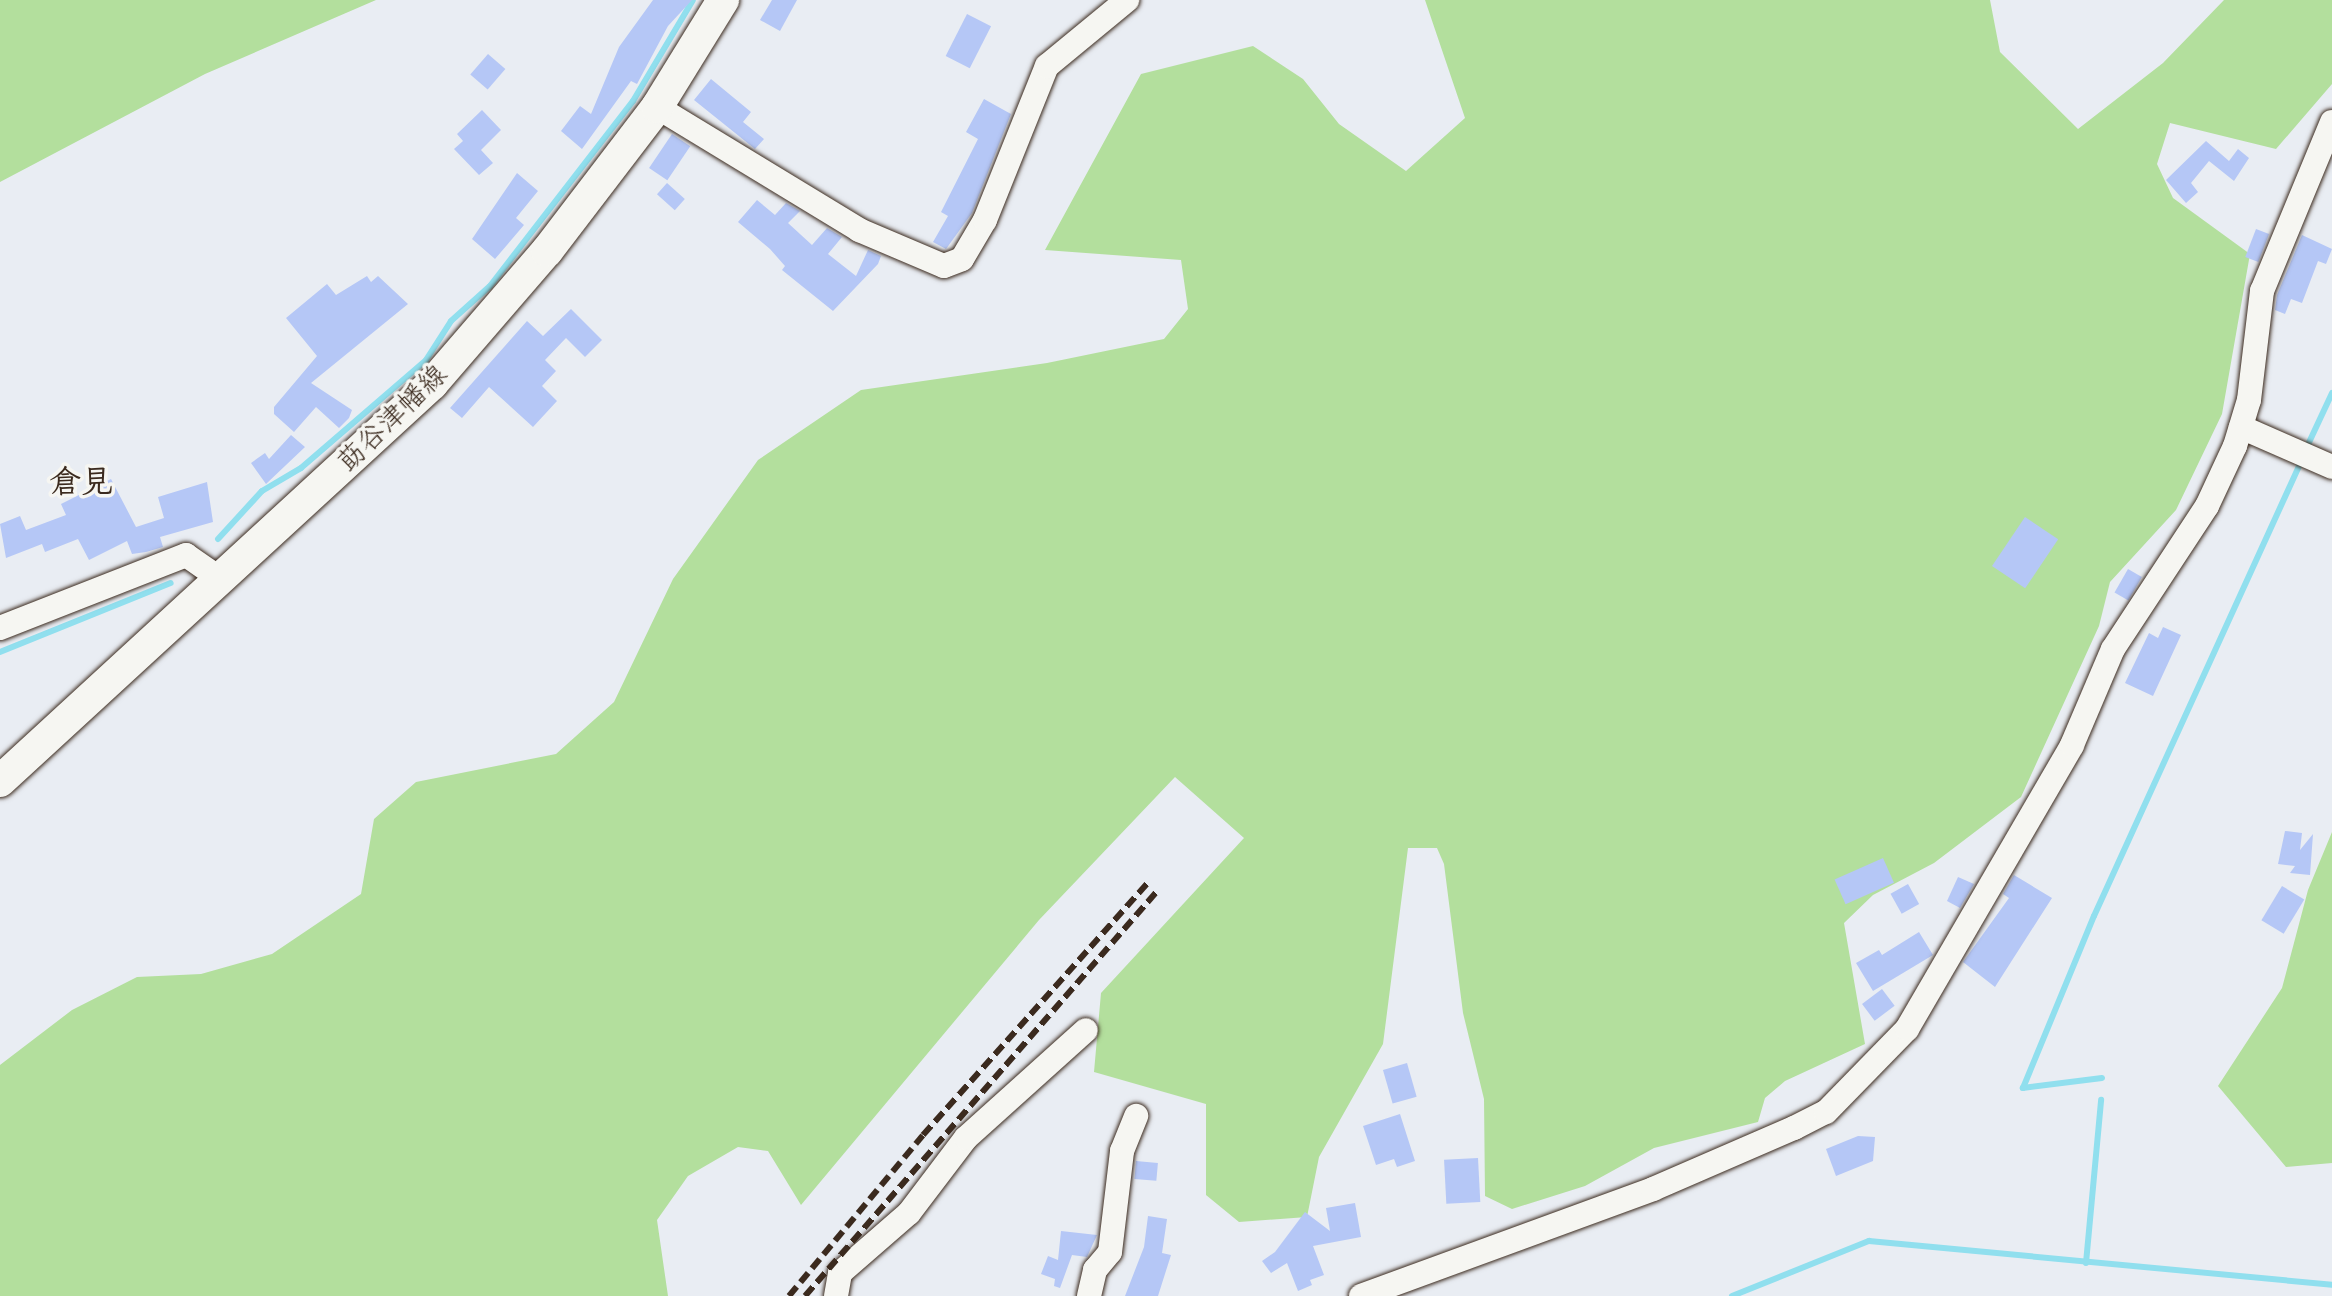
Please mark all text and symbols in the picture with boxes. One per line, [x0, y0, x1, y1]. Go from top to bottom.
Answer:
street label: 莇谷津幡線 [330, 357, 454, 479]
district label: 倉見 [49, 463, 113, 501]

